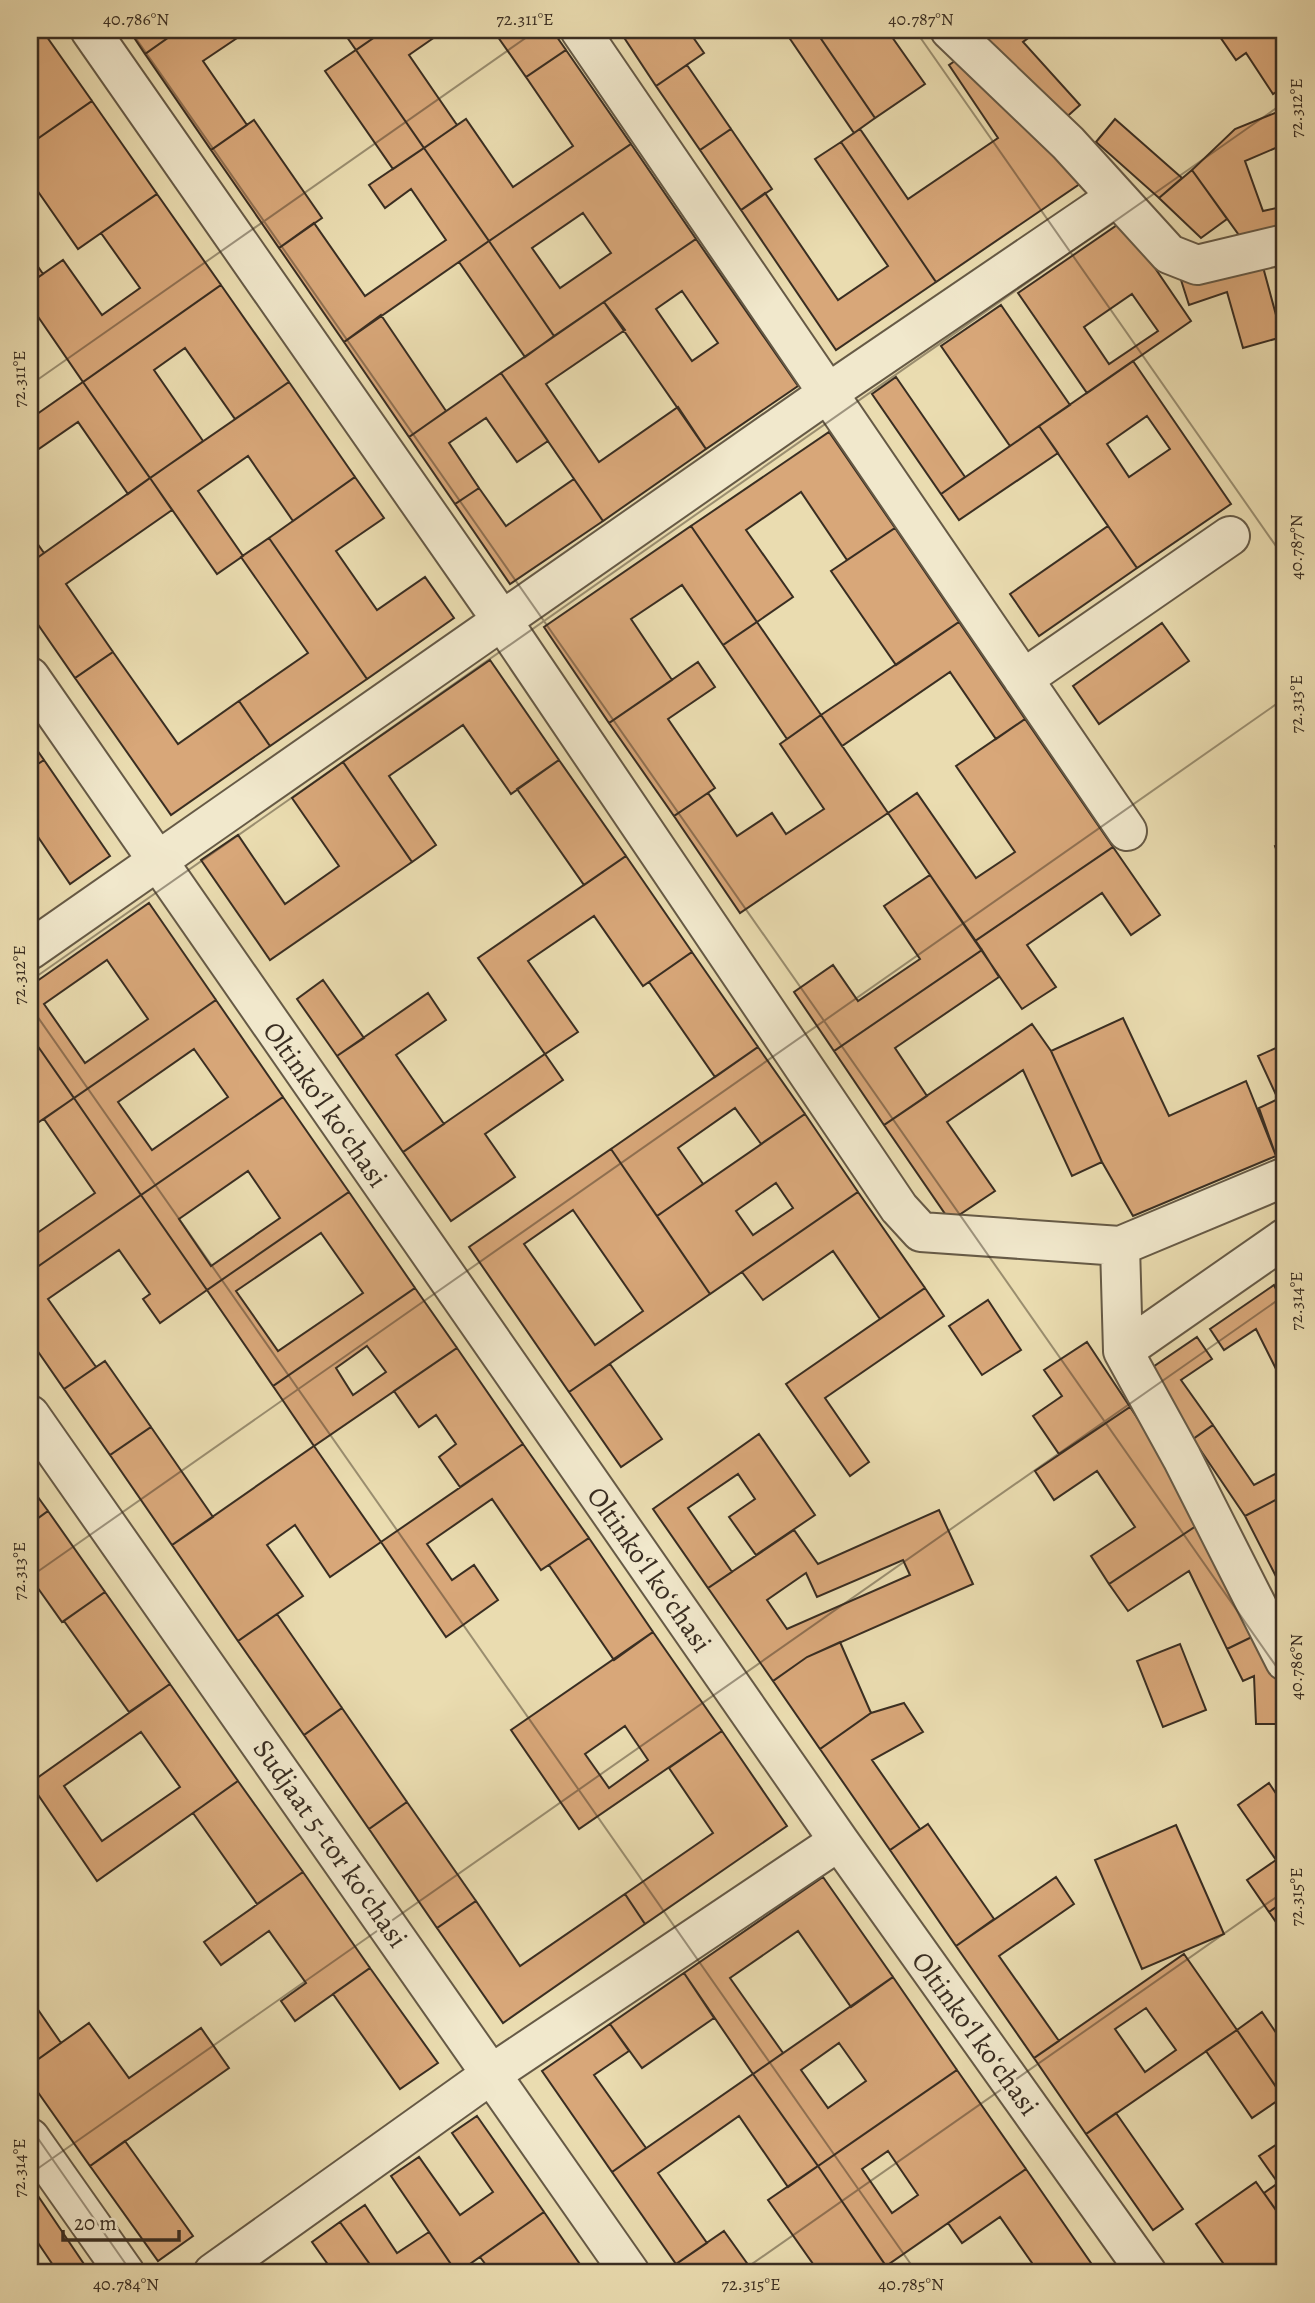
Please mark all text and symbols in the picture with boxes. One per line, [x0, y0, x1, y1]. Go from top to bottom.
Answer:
text: 40.786°N [103, 7, 169, 31]
text: 72.311°E [496, 7, 554, 31]
text: 40.787°N [888, 7, 954, 31]
text: 72.312°E [1284, 78, 1308, 138]
text: 72.311°E [7, 350, 31, 408]
text: 40.787°N [1284, 514, 1308, 580]
text: 72.313°E [1284, 675, 1308, 733]
text: 72.312°E [7, 945, 31, 1005]
street label: Oltinkoʻl koʻchasi [254, 1014, 397, 1195]
text: 72.314°E [1284, 1271, 1308, 1331]
street label: Oltinkoʻl koʻchasi [578, 1479, 721, 1660]
text: 72.313°E [7, 1542, 31, 1600]
text: 40.786°N [1284, 1634, 1308, 1700]
street label: Sudjaat 5-tor koʻchasi [244, 1732, 416, 1955]
text: 72.315°E [1284, 1867, 1308, 1927]
street label: Oltinkoʻl koʻchasi [903, 1944, 1048, 2123]
text: 72.314°E [7, 2138, 31, 2198]
scale bar [63, 2198, 178, 2242]
text: 20 m [74, 2209, 117, 2237]
text: 40.784°N [93, 2272, 159, 2296]
text: 72.315°E [721, 2272, 781, 2296]
text: 40.785°N [878, 2272, 944, 2296]

